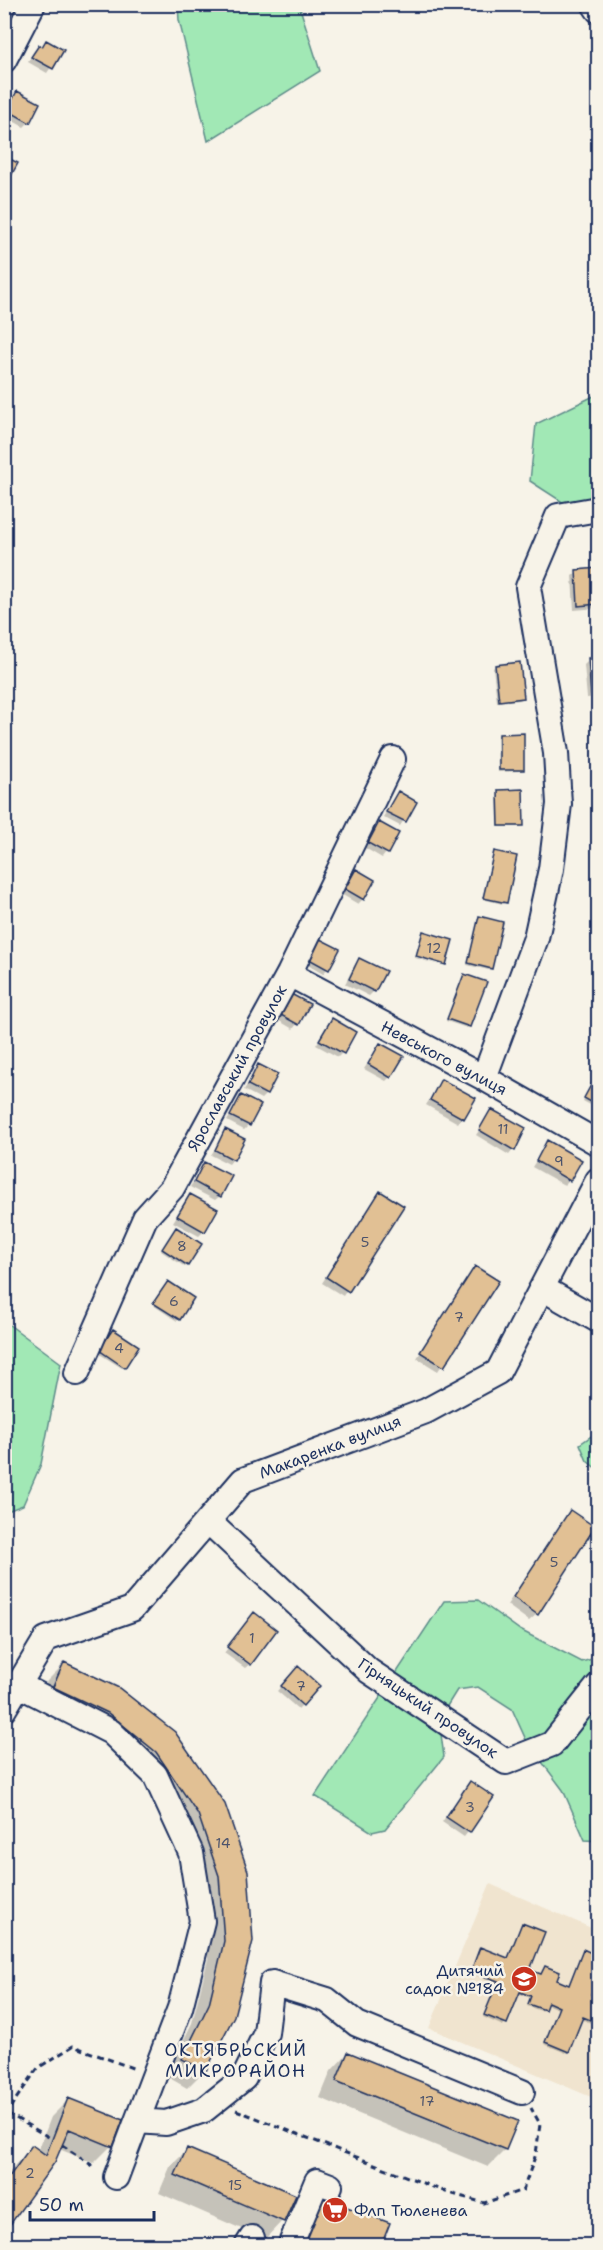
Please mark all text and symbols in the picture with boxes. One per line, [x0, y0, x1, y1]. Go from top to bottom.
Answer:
house number: 12 [427, 939, 441, 957]
street label: Ярославський провулок [183, 981, 292, 1155]
street label: Невського вулиця [377, 1016, 511, 1100]
house number: 11 [497, 1120, 509, 1138]
house number: 9 [554, 1152, 564, 1170]
house number: 5 [361, 1233, 369, 1251]
house number: 8 [177, 1237, 187, 1255]
house number: 6 [169, 1292, 179, 1310]
house number: 7 [454, 1308, 464, 1326]
house number: 4 [114, 1339, 124, 1357]
street label: Макаренка вулиця [256, 1410, 404, 1484]
house number: 5 [550, 1553, 558, 1571]
house number: 1 [249, 1629, 255, 1647]
street label: Гірняцький провулок [354, 1653, 503, 1763]
house number: 7 [296, 1677, 306, 1695]
house number: 3 [465, 1798, 475, 1816]
house number: 14 [215, 1834, 231, 1852]
place label: Дитячий садок №184 [405, 1960, 504, 1999]
school or university icon: Дитячий садок №184 [509, 1964, 539, 1994]
district label: ОКТЯБРЬСКИЙ МИКРОРАЙОН [165, 2038, 307, 2083]
house number: 17 [420, 2092, 434, 2110]
house number: 2 [25, 2164, 35, 2182]
house number: 15 [228, 2176, 242, 2194]
scale bar [30, 2184, 154, 2222]
text: 50 m [39, 2193, 84, 2217]
supermarket icon: Флп Тюленева [320, 2195, 350, 2225]
place label: Флп Тюленева [354, 2200, 467, 2221]

